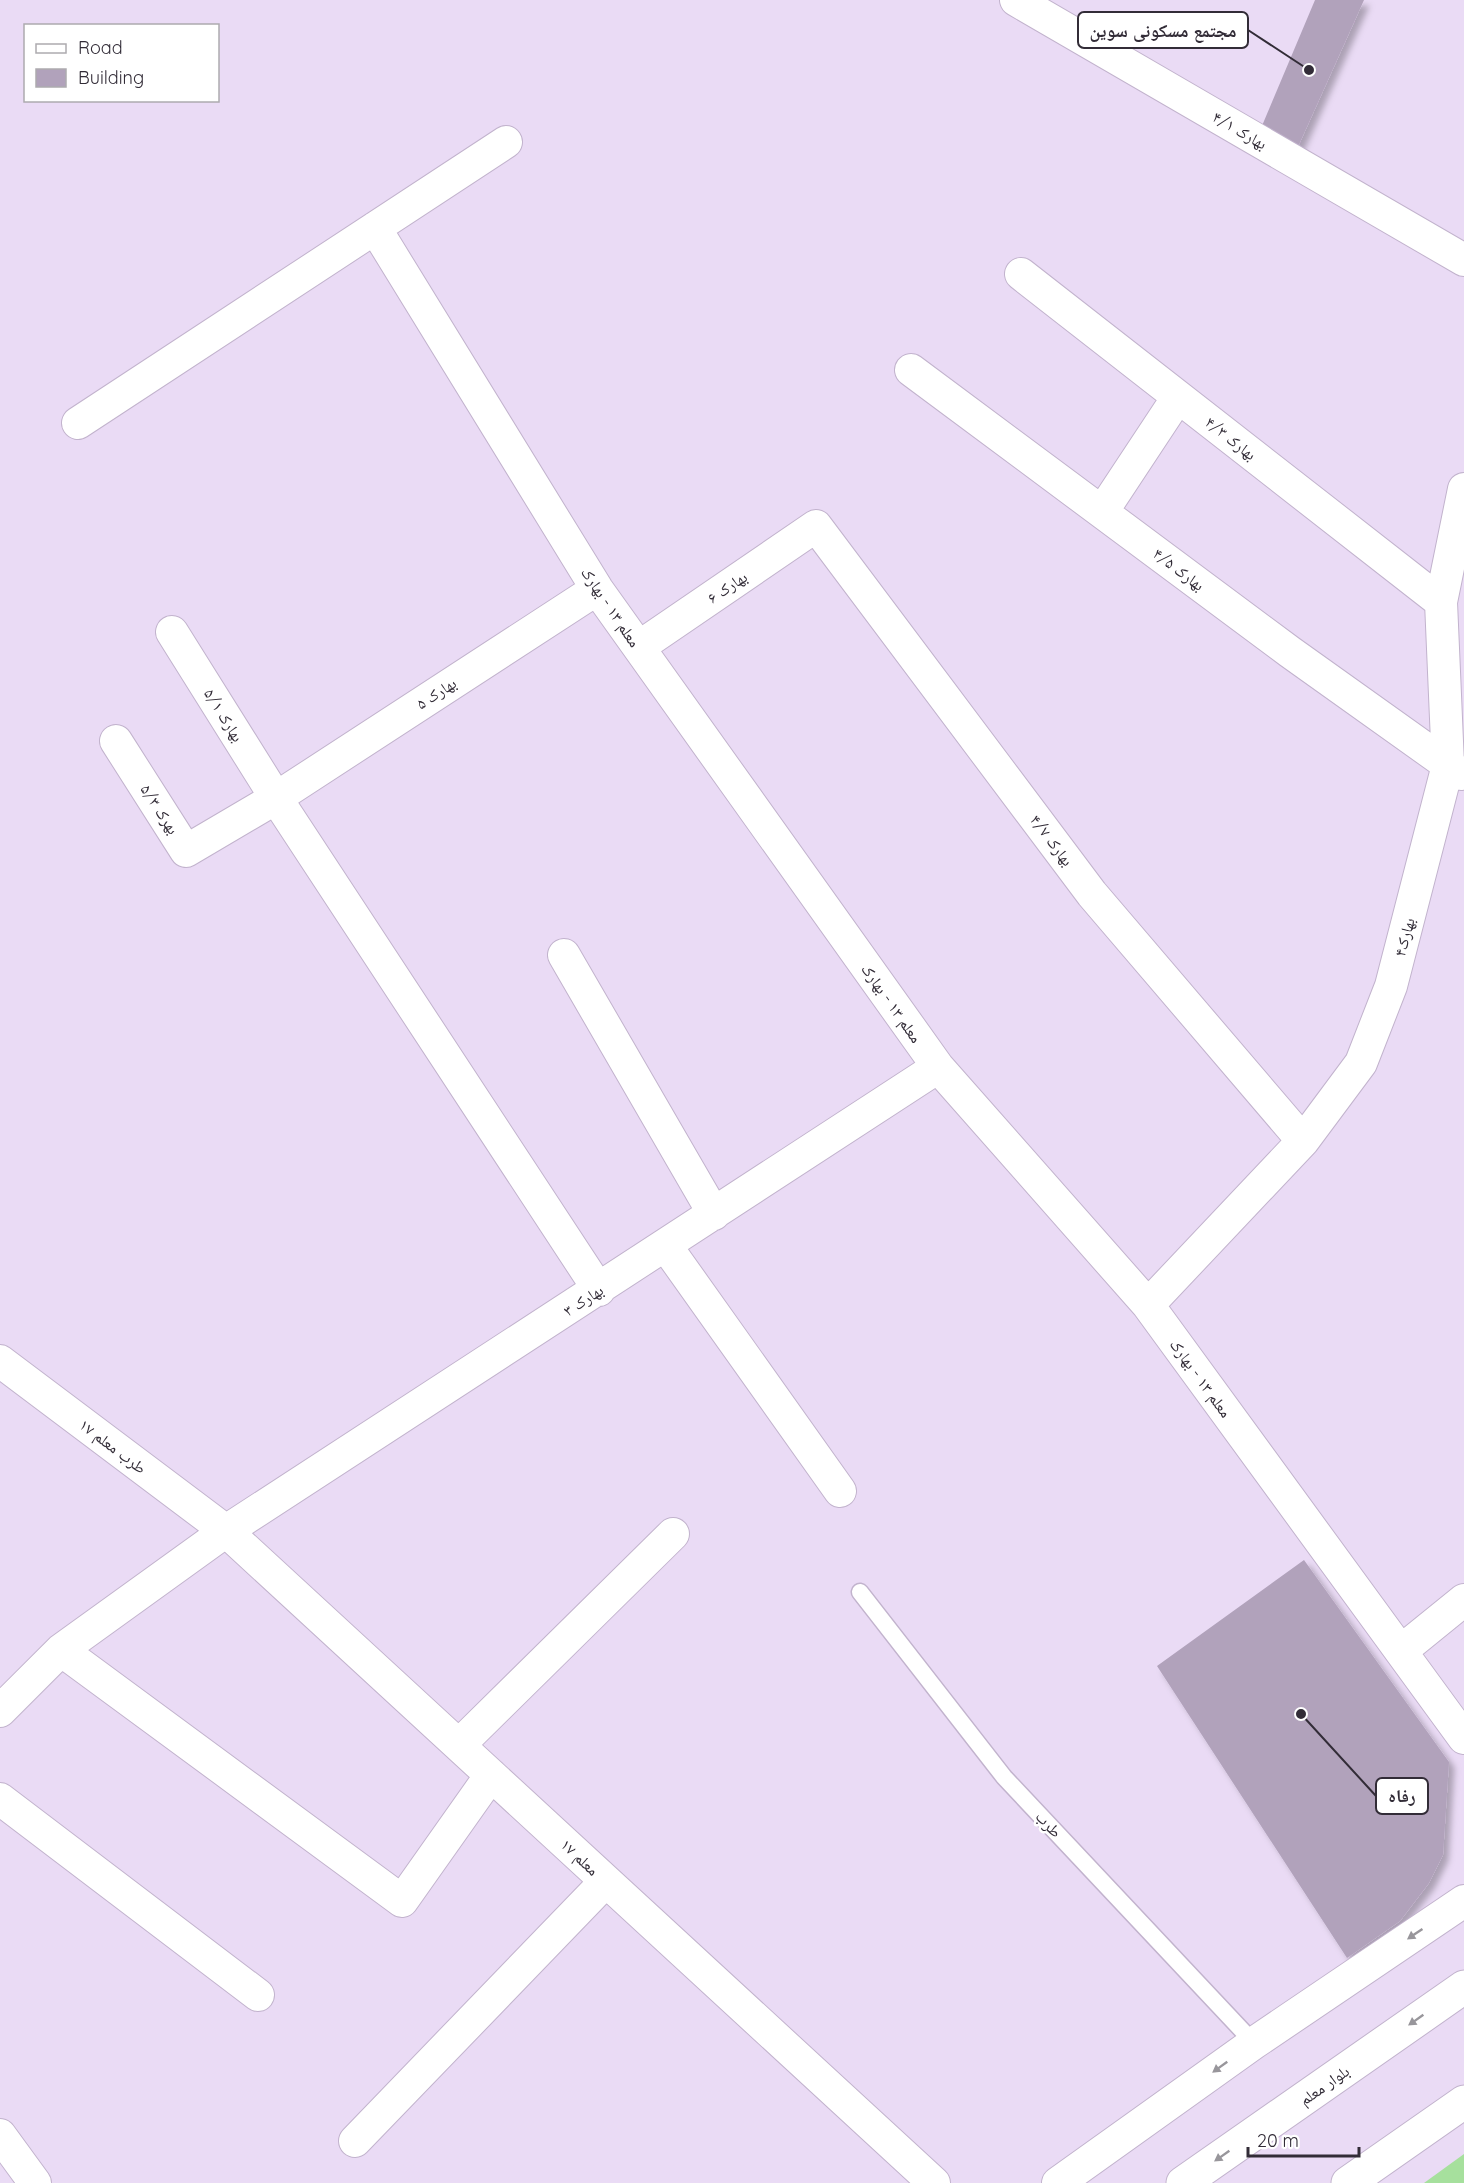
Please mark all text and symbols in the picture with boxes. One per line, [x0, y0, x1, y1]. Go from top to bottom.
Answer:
callout: مجتمع مسکونی سوین [1078, 12, 1248, 48]
text: مجتمع مسکونی سوین [1090, 19, 1236, 43]
legend [24, 24, 219, 102]
text: Road [78, 36, 123, 59]
text: Building [78, 66, 144, 89]
street label: بهارک ۴/۱ [1209, 106, 1271, 154]
street label: بهارک ۴/۳ [1201, 412, 1261, 464]
street label: بهارک ۴/۵ [1149, 543, 1209, 595]
street label: معلم ۱۳ - بهارک [576, 563, 645, 651]
street label: بهارک ۶ [703, 566, 751, 608]
street label: بهارک ۵ [412, 673, 460, 713]
street label: بهارک ۵/۱ [200, 685, 248, 745]
street label: بهرک ۵/۳ [136, 780, 184, 838]
street label: بهارک ۴/۷ [1026, 810, 1078, 870]
street label: بهارک۴ [1389, 915, 1419, 959]
street label: معلم ۱۳ - بهارک [857, 959, 927, 1047]
street label: بهارک ۳ [559, 1280, 607, 1320]
street label: معلم ۱۳ - بهارک [1165, 1335, 1236, 1422]
street label: طرب معلم ۱۷ [75, 1414, 150, 1478]
callout: رفاه [1376, 1778, 1428, 1814]
text: رفاه [1388, 1784, 1416, 1807]
street label: طرب [1032, 1806, 1066, 1842]
street label: معلم ۱۷ [556, 1834, 603, 1880]
one-way arrow [1408, 1928, 1424, 1940]
one-way arrow [1408, 2014, 1424, 2025]
one-way arrow [1212, 2061, 1228, 2073]
street label: بلوار معلم [1295, 2061, 1353, 2110]
scale bar [1248, 2120, 1359, 2158]
text: 20 m [1257, 2129, 1299, 2152]
one-way arrow [1214, 2150, 1230, 2162]

